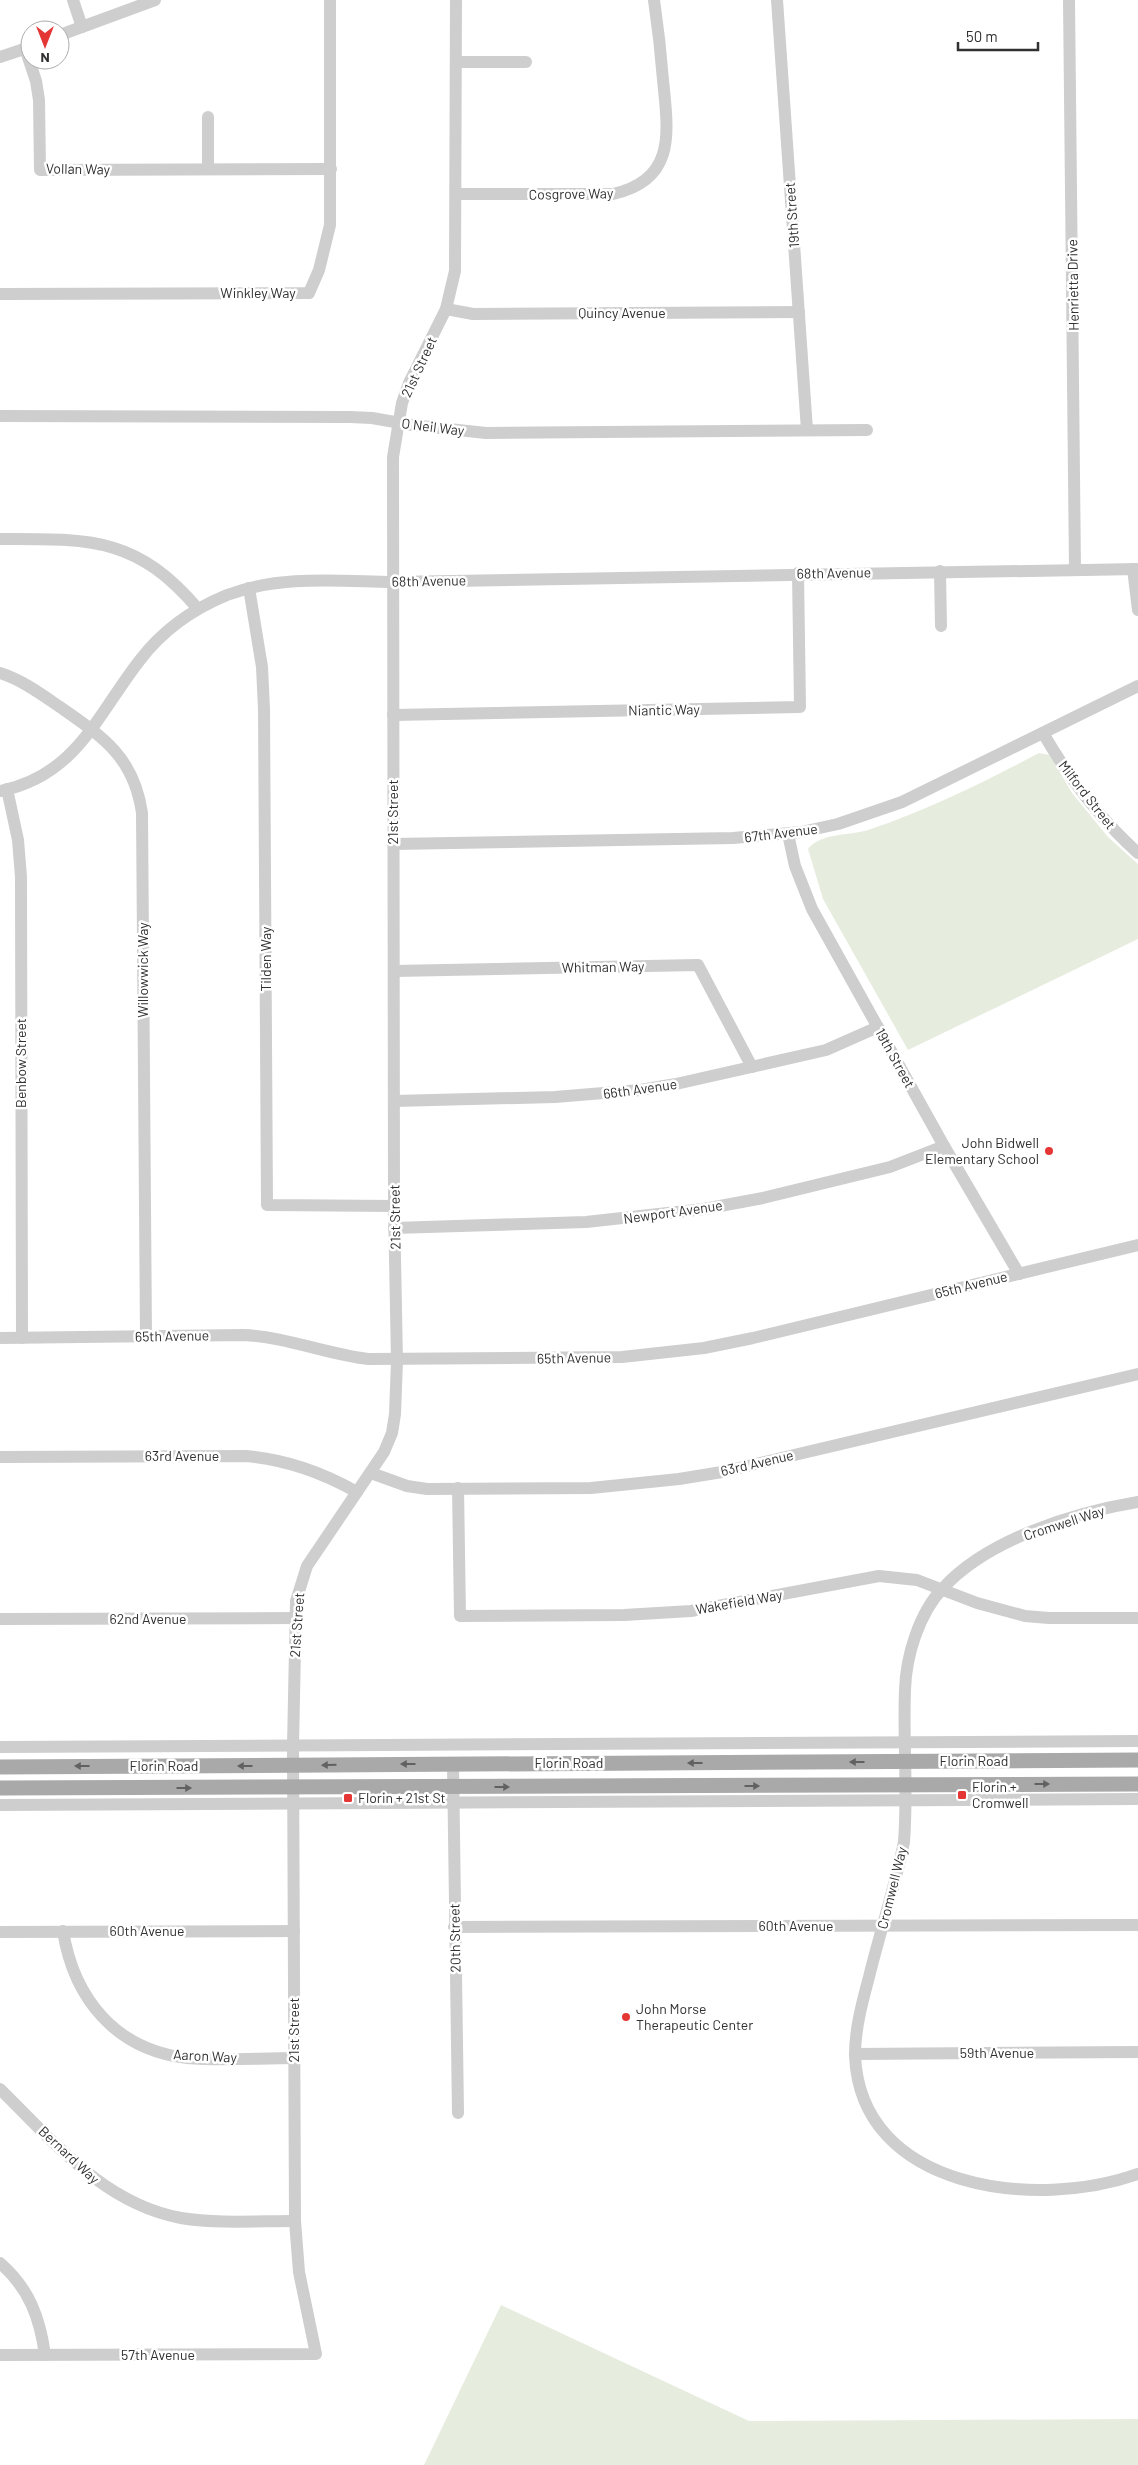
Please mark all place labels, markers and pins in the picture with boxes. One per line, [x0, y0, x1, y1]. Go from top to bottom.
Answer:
place label: John Bidwell Elementary School [925, 1134, 1039, 1167]
marker: John Bidwell Elementary School [1043, 1145, 1055, 1157]
place label: Florin + Cromwell [972, 1778, 1028, 1811]
place label: Florin + 21st St [358, 1789, 446, 1806]
marker: Florin + Cromwell [956, 1789, 968, 1801]
marker: Florin + 21st St [342, 1792, 354, 1804]
place label: John Morse Therapeutic Center [636, 2000, 753, 2033]
marker: John Morse Therapeutic Center [620, 2011, 632, 2023]

